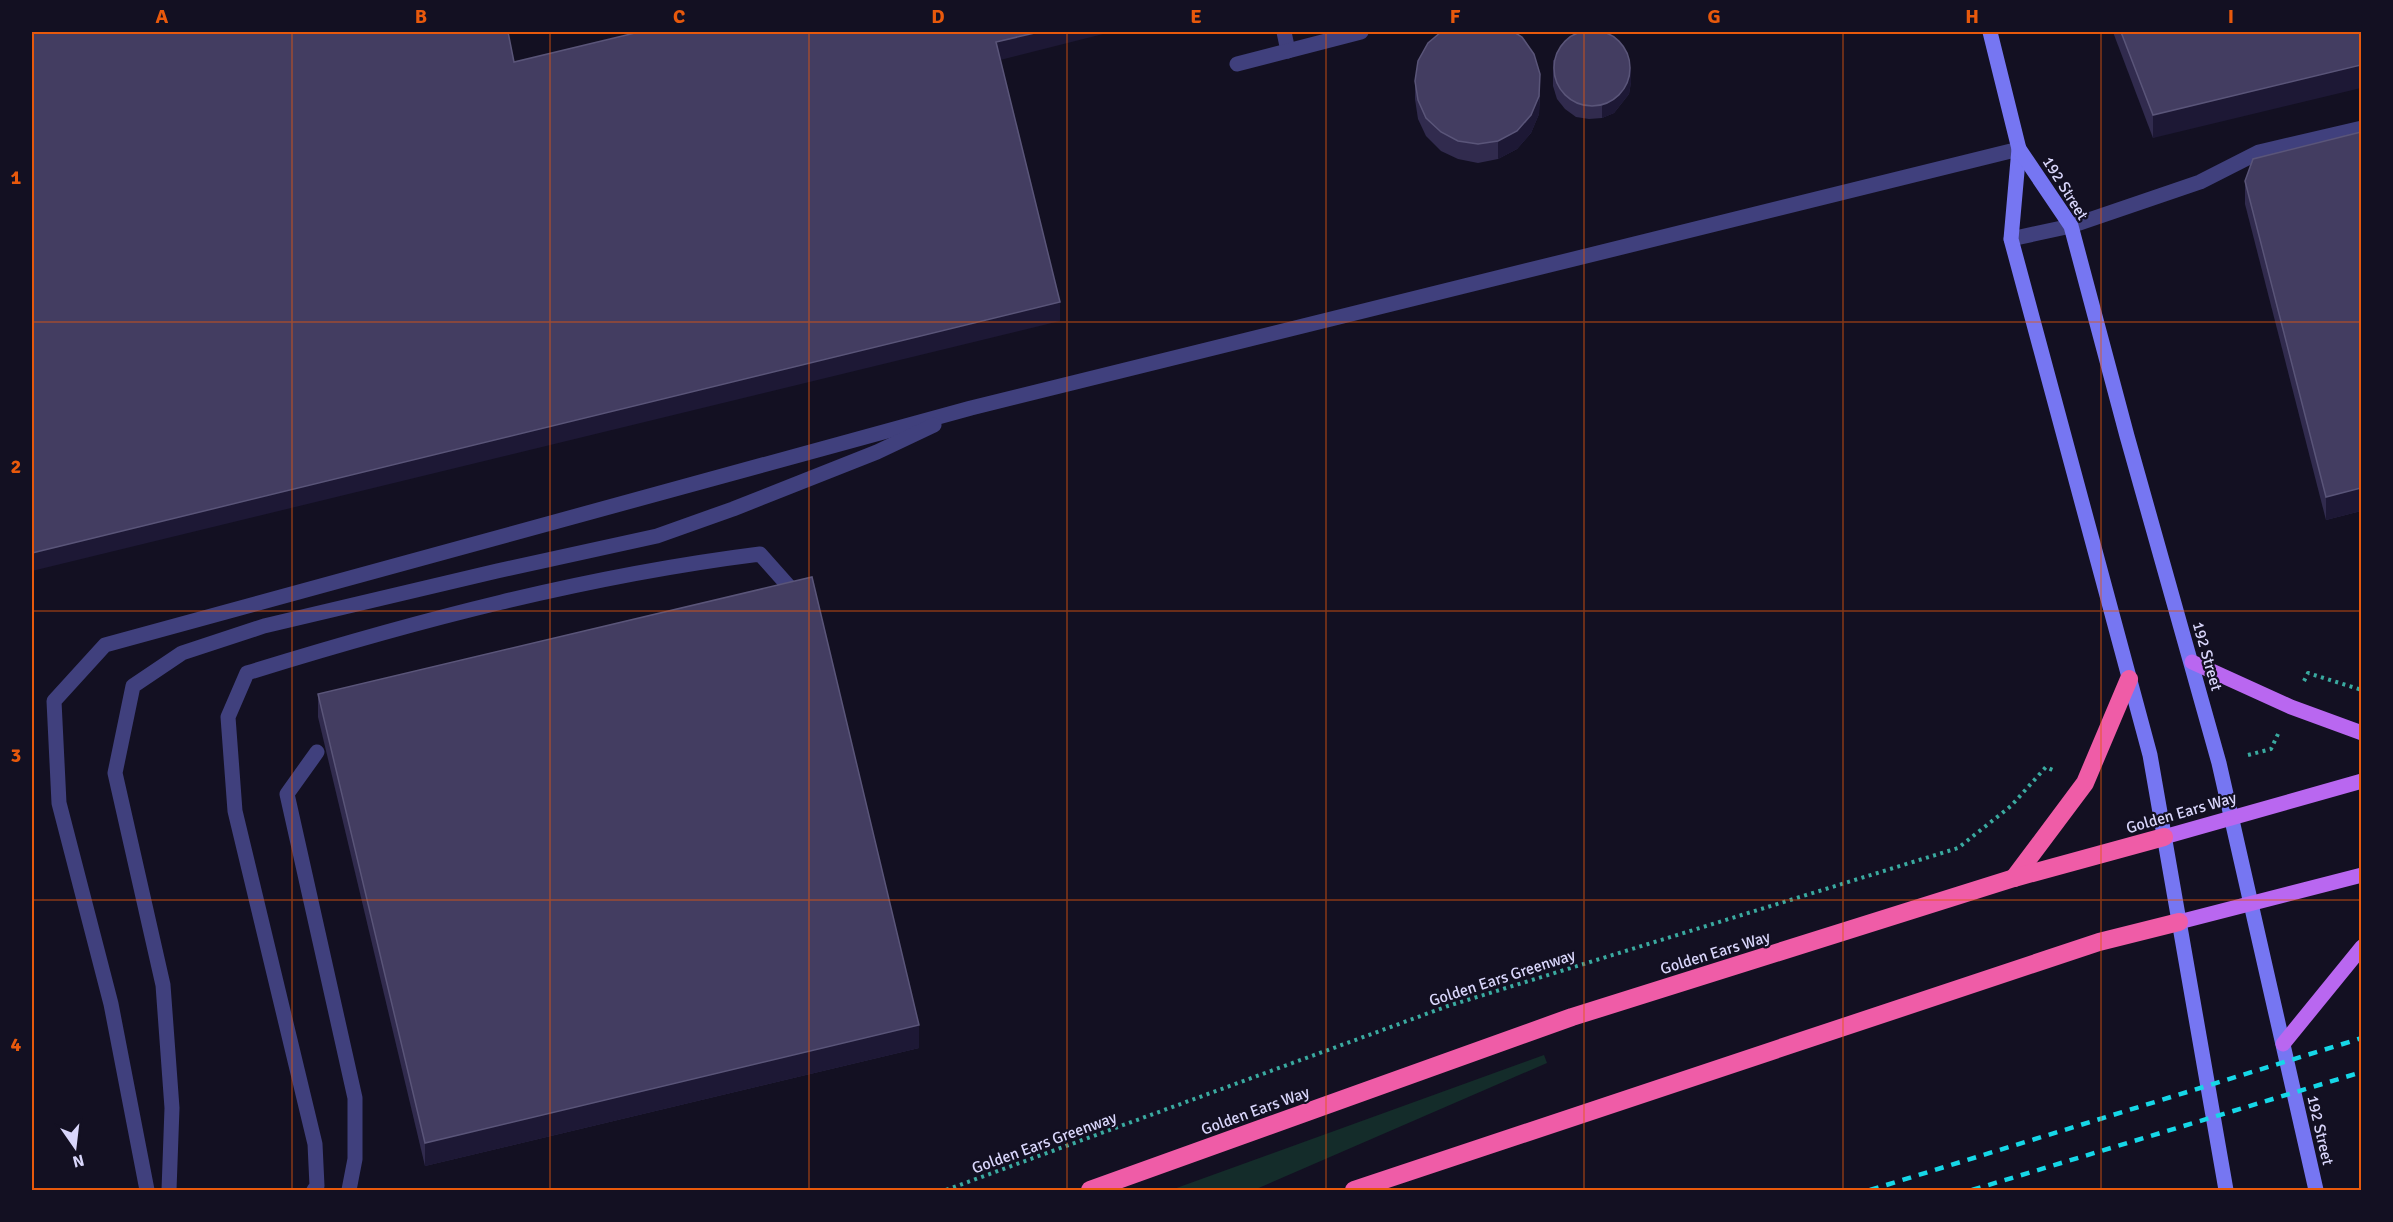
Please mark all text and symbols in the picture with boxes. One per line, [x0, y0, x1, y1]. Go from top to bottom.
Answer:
text: A [156, 4, 169, 29]
text: B [415, 4, 427, 29]
text: C [673, 4, 685, 29]
text: D [931, 4, 945, 29]
text: E [1190, 4, 1202, 29]
text: F [1450, 4, 1461, 29]
text: G [1707, 4, 1721, 29]
text: H [1965, 4, 1979, 29]
text: I [2228, 4, 2234, 29]
street label: 192 Street [2038, 153, 2093, 224]
text: 1 [11, 165, 22, 190]
text: 2 [11, 454, 21, 479]
street label: 192 Street [2188, 619, 2227, 694]
text: 3 [11, 743, 21, 768]
street label: Golden Ears Way [2124, 788, 2239, 838]
street label: Golden Ears Way [1658, 927, 1773, 979]
street label: Golden Ears Greenway [1427, 945, 1578, 1011]
text: 4 [11, 1032, 22, 1057]
street label: Golden Ears Way [1198, 1082, 1313, 1140]
street label: 192 Street [2302, 1093, 2338, 1168]
street label: Golden Ears Greenway [969, 1107, 1120, 1178]
north arrow [45, 1117, 105, 1177]
text: N [71, 1150, 86, 1172]

